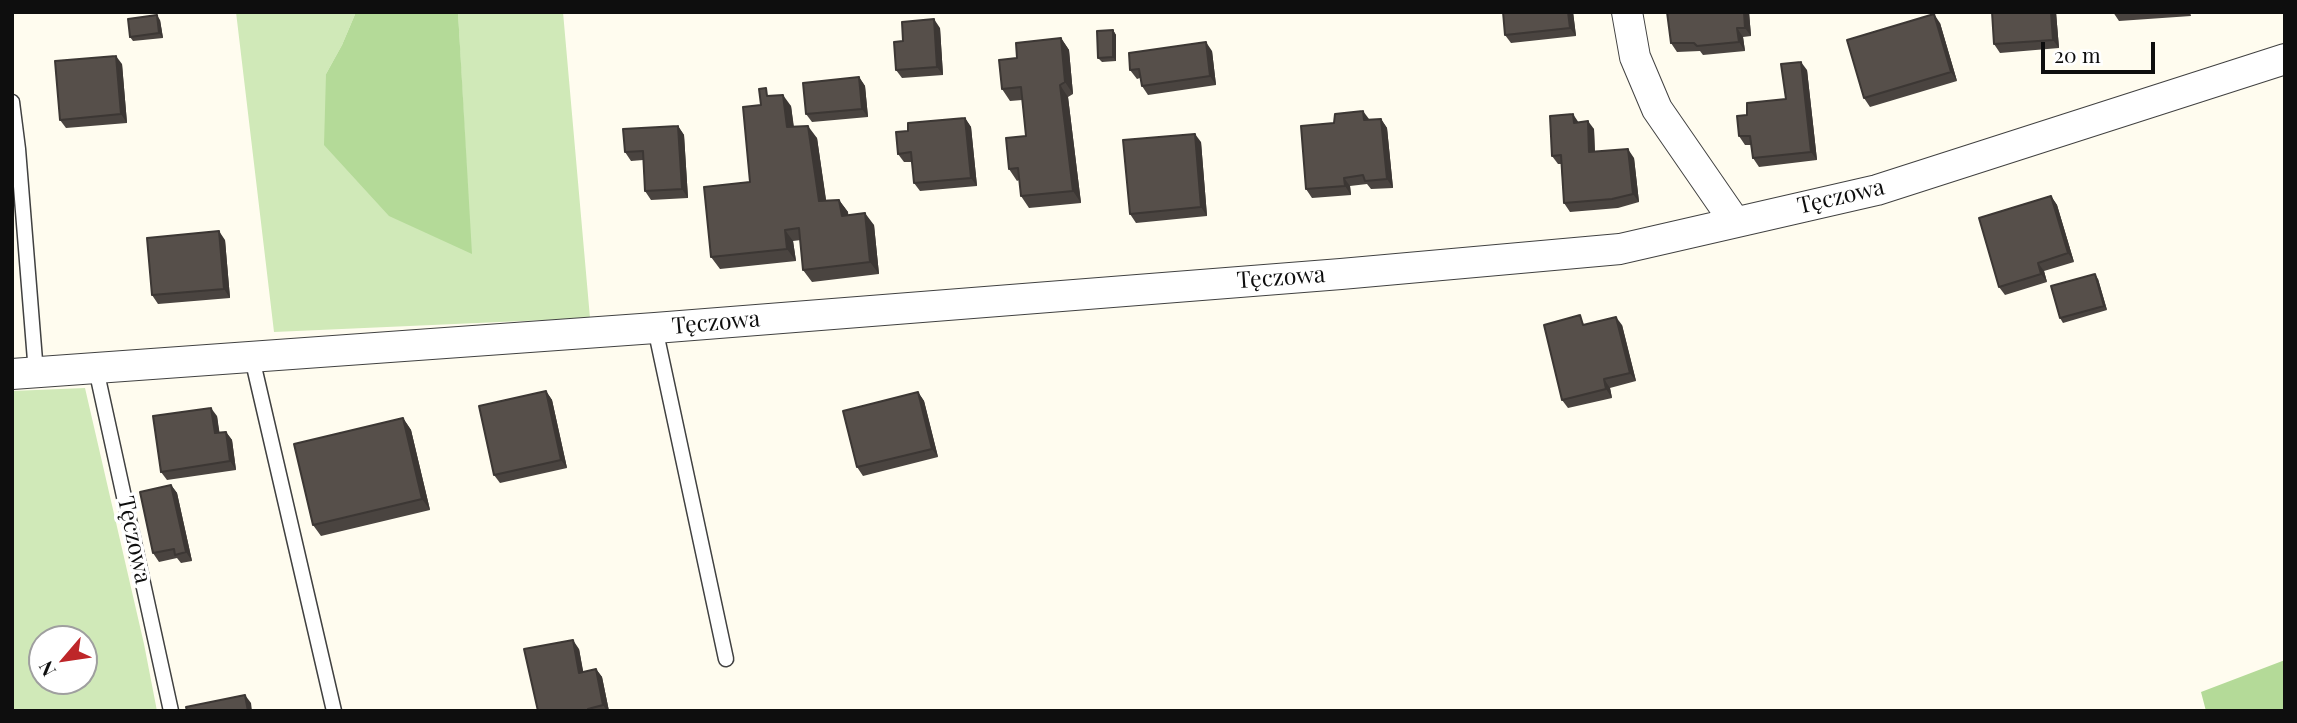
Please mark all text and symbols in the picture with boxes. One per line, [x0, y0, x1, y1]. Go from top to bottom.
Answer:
scale bar [2045, 28, 2159, 72]
text: 20 m [2054, 40, 2101, 68]
street label: Tęczowa [1795, 174, 1887, 220]
street label: Tęczowa [1236, 261, 1326, 295]
street label: Tęczowa [671, 305, 761, 341]
street label: Tęczowa [111, 494, 157, 586]
north arrow [28, 625, 98, 695]
text: N [32, 657, 61, 682]

